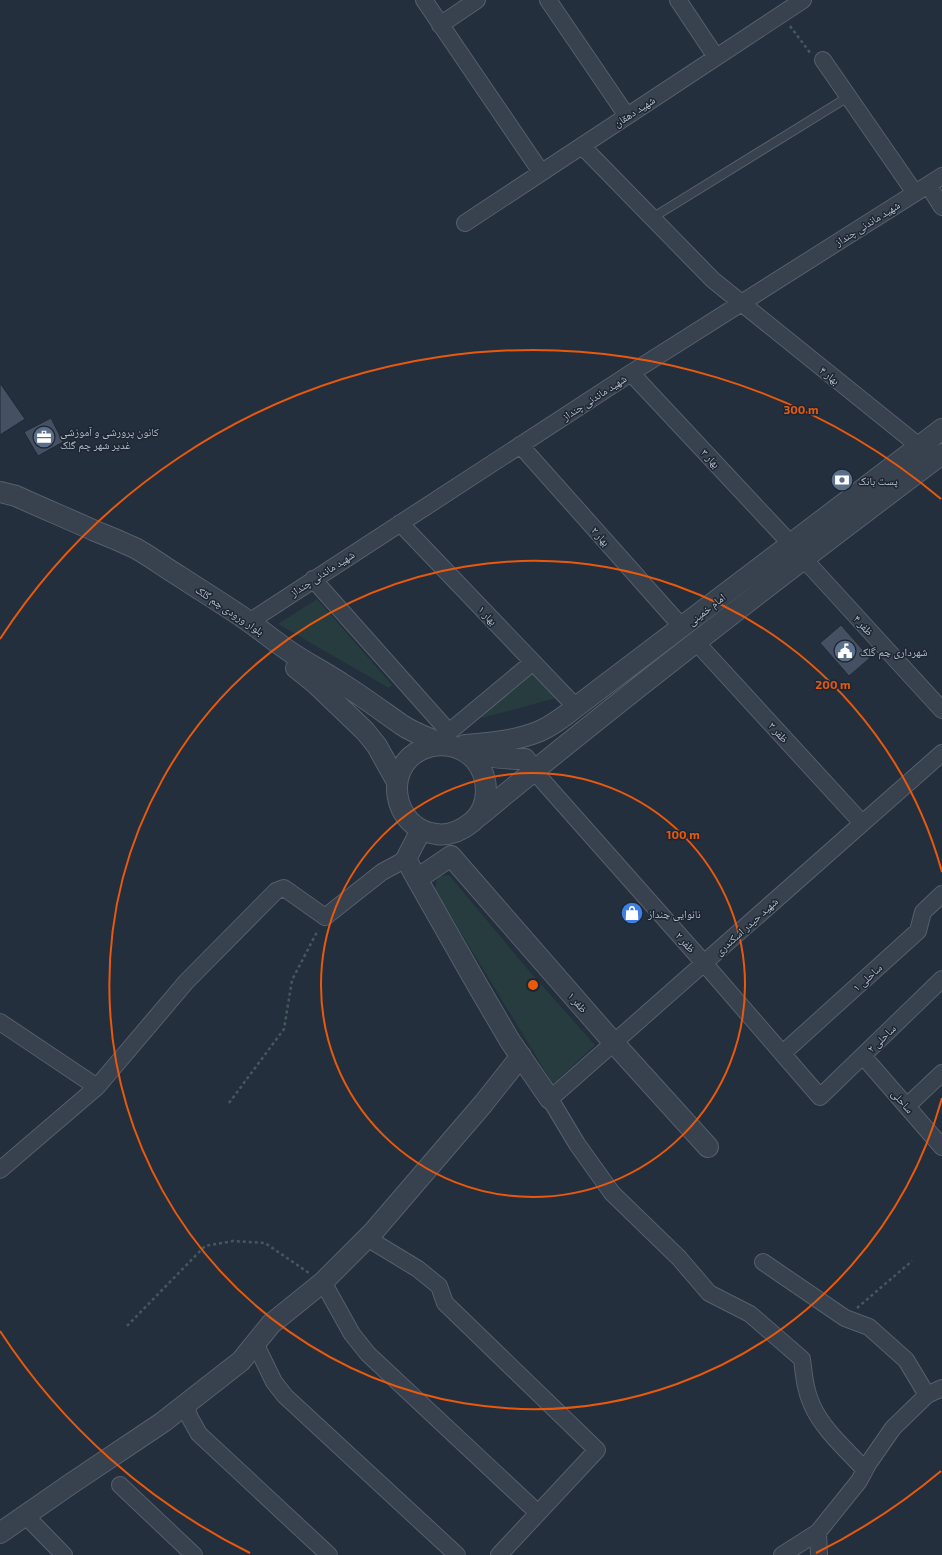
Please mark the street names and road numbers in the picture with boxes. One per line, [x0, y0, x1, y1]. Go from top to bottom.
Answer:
street label: شهید دهقان [611, 93, 658, 130]
street label: شهید ماندنی چنداز [831, 198, 903, 250]
street label: بهار ۴ [817, 363, 843, 387]
street label: شهید ماندنی چنداز [558, 371, 629, 424]
street label: بهار ۳ [699, 446, 723, 471]
street label: بهار ۲ [589, 524, 613, 549]
street label: شهید ماندنی چنداز [286, 547, 357, 600]
street label: بلوار ورودی چم گلک [192, 582, 267, 639]
street label: امام خمینی [684, 590, 728, 629]
street label: بهار ۱ [476, 603, 500, 628]
street label: ظفر ۴ [851, 612, 877, 638]
street label: ظفر ۳ [766, 719, 792, 745]
street label: شهید حیدر اسکندری [712, 894, 781, 958]
street label: ظفر ۲ [673, 929, 699, 955]
street label: ساحلی ۱ [850, 961, 885, 994]
street label: ظفر ۱ [565, 989, 591, 1015]
street label: ساحلی ۲ [864, 1021, 899, 1055]
street label: ساحلی [888, 1086, 917, 1116]

